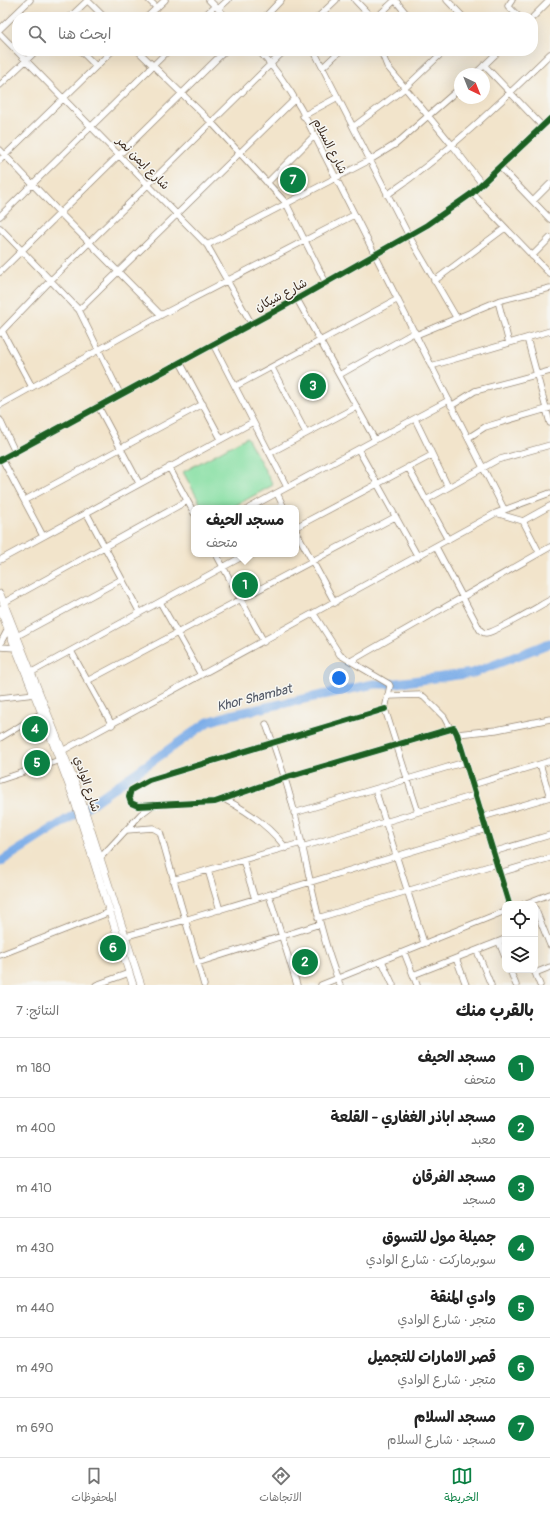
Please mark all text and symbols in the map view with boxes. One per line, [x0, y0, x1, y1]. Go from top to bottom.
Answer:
search box [12, 12, 538, 56]
icon: search [26, 23, 48, 45]
text: ابحث هنا [58, 25, 111, 44]
north arrow [454, 68, 490, 104]
street label: شارع السلام [308, 116, 350, 177]
street label: شارع ايمن نمر [111, 133, 172, 194]
pin: 7 [280, 165, 306, 195]
street label: شارع شيكان [253, 275, 310, 316]
pin: 3 [300, 371, 326, 401]
popup [191, 505, 299, 557]
text: مسجد الحيف [206, 511, 284, 530]
text: متحف [206, 535, 238, 551]
pin: 1 [232, 570, 258, 600]
your location [329, 668, 349, 688]
water label: Khor Shambat [215, 680, 295, 715]
pin: 4 [22, 714, 48, 744]
pin: 5 [24, 748, 50, 778]
street label: شارع الوادي [69, 754, 103, 815]
map controls [502, 901, 538, 973]
button: locate [502, 901, 538, 937]
pin: 6 [100, 933, 126, 963]
button: layers [502, 937, 538, 973]
pin: 2 [292, 947, 318, 977]
text: بالقرب منك [456, 1000, 534, 1021]
text: النتائج: 7 [16, 1003, 59, 1019]
text: مسجد الحيف [418, 1048, 496, 1067]
text: 180 m [16, 1060, 51, 1076]
text: 1 [518, 1060, 524, 1076]
text: متحف [464, 1072, 496, 1088]
text: مسجد اباذر الغفاري - القلعة [331, 1108, 496, 1127]
text: 400 m [16, 1120, 56, 1136]
text: 2 [517, 1120, 525, 1136]
text: معبد [471, 1132, 496, 1148]
text: مسجد الفرقان [412, 1168, 496, 1187]
text: 410 m [16, 1180, 52, 1196]
text: 3 [517, 1180, 525, 1196]
text: مسجد [463, 1192, 496, 1208]
text: جميلة مول للتسوق [382, 1228, 496, 1247]
text: 430 m [16, 1240, 54, 1256]
text: 4 [517, 1240, 525, 1256]
text: سوبرماركت · شارع الوادي [366, 1252, 496, 1268]
text: وادي المنقة [430, 1288, 496, 1307]
text: 440 m [16, 1300, 54, 1316]
text: 5 [517, 1300, 525, 1316]
text: متجر · شارع الوادي [397, 1312, 496, 1328]
text: قصر الامارات للتجميل [367, 1348, 496, 1367]
text: 490 m [16, 1360, 54, 1376]
text: 6 [517, 1360, 525, 1376]
text: متجر · شارع الوادي [397, 1372, 496, 1388]
text: مسجد السلام [414, 1408, 496, 1427]
text: 690 m [16, 1420, 54, 1436]
text: 7 [518, 1420, 524, 1436]
text: مسجد · شارع السلام [387, 1432, 496, 1448]
tab: المحفوظات [71, 1465, 117, 1507]
tab: الاتجاهات [259, 1465, 302, 1507]
tab: الخريطة [444, 1465, 479, 1507]

